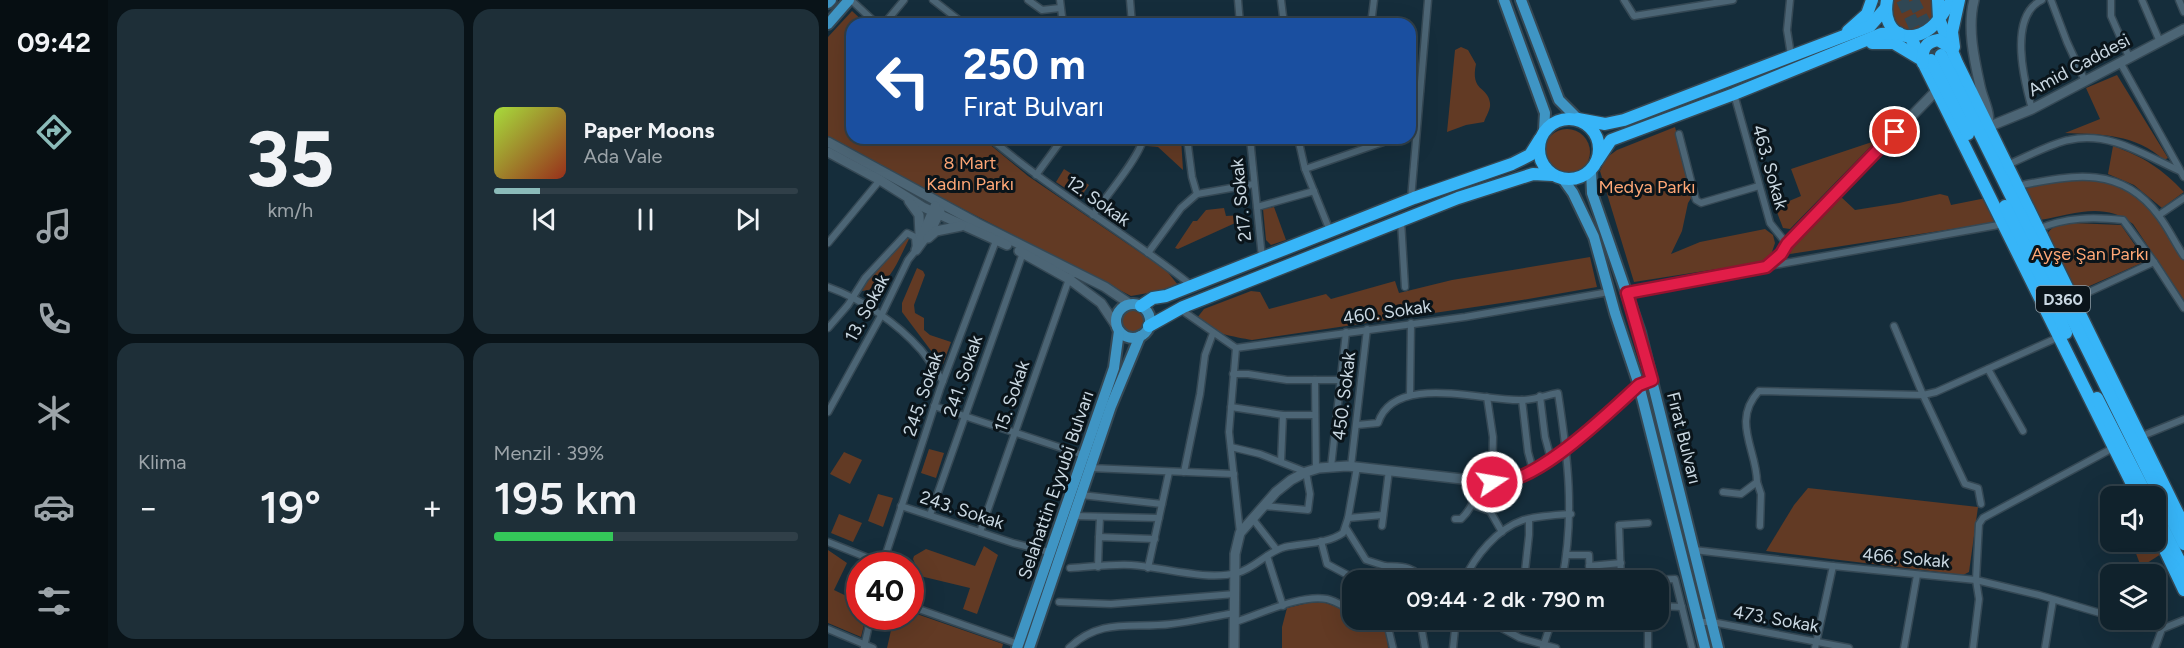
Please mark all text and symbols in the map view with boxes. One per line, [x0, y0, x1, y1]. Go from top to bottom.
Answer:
text: 09:42 [17, 26, 91, 59]
street label: Amid Caddesi [2024, 29, 2134, 101]
text: 250 m [963, 39, 1086, 90]
icon: left [864, 42, 942, 120]
text: Fırat Bulvarı [963, 90, 1104, 123]
pin [1869, 106, 1920, 157]
icon: directions [33, 111, 75, 153]
text: 35 [246, 112, 335, 206]
icon: arrive [1878, 115, 1911, 148]
text: Paper Moons [584, 117, 714, 144]
street label: 463. Sokak [1747, 122, 1793, 212]
text: Ada Vale [584, 144, 662, 168]
park label: 8 Mart Kadın Parkı [926, 152, 1014, 195]
street label: 217. Sokak [1226, 157, 1256, 243]
street label: 12. Sokak [1062, 171, 1135, 231]
park label: Medya Parkı [1599, 176, 1695, 198]
text: km/h [267, 198, 313, 222]
icon: previous [528, 203, 561, 236]
icon: pause [629, 203, 662, 236]
icon: next [731, 203, 764, 236]
icon: music [33, 205, 75, 247]
park label: Ayşe Şan Parkı [2031, 243, 2149, 265]
street label: 13. Sokak [840, 270, 894, 346]
road number: D360 [2036, 286, 2090, 312]
street label: 460. Sokak [1341, 295, 1433, 329]
icon: phone [33, 298, 75, 340]
street label: 241. Sokak [939, 332, 987, 420]
street label: 245. Sokak [898, 349, 948, 439]
street label: 450. Sokak [1328, 350, 1360, 442]
street label: 15. Sokak [990, 357, 1035, 435]
street label: Selahattin Eyyubi Bulvarı [1013, 388, 1099, 582]
street label: Fırat Bulvarı [1662, 390, 1706, 486]
icon: climate [33, 392, 75, 434]
text: Menzil · 39% [494, 441, 604, 465]
text: Klima [138, 450, 186, 474]
position arrow [1460, 450, 1524, 514]
text: 195 km [494, 471, 637, 525]
text: 19° [259, 480, 321, 534]
icon: car [33, 486, 75, 528]
street label: 243. Sokak [917, 486, 1007, 534]
map controls [2100, 486, 2166, 630]
button: sound [2100, 486, 2166, 552]
text: − [138, 488, 159, 527]
text: + [422, 488, 442, 527]
street label: 466. Sokak [1861, 543, 1951, 573]
speed limit sign: 40 [846, 552, 924, 630]
button: layers [2100, 564, 2166, 630]
icon: filters [33, 580, 75, 622]
text: 09:44 · 2 dk · 790 m [1406, 586, 1605, 613]
street label: 473. Sokak [1731, 601, 1821, 637]

